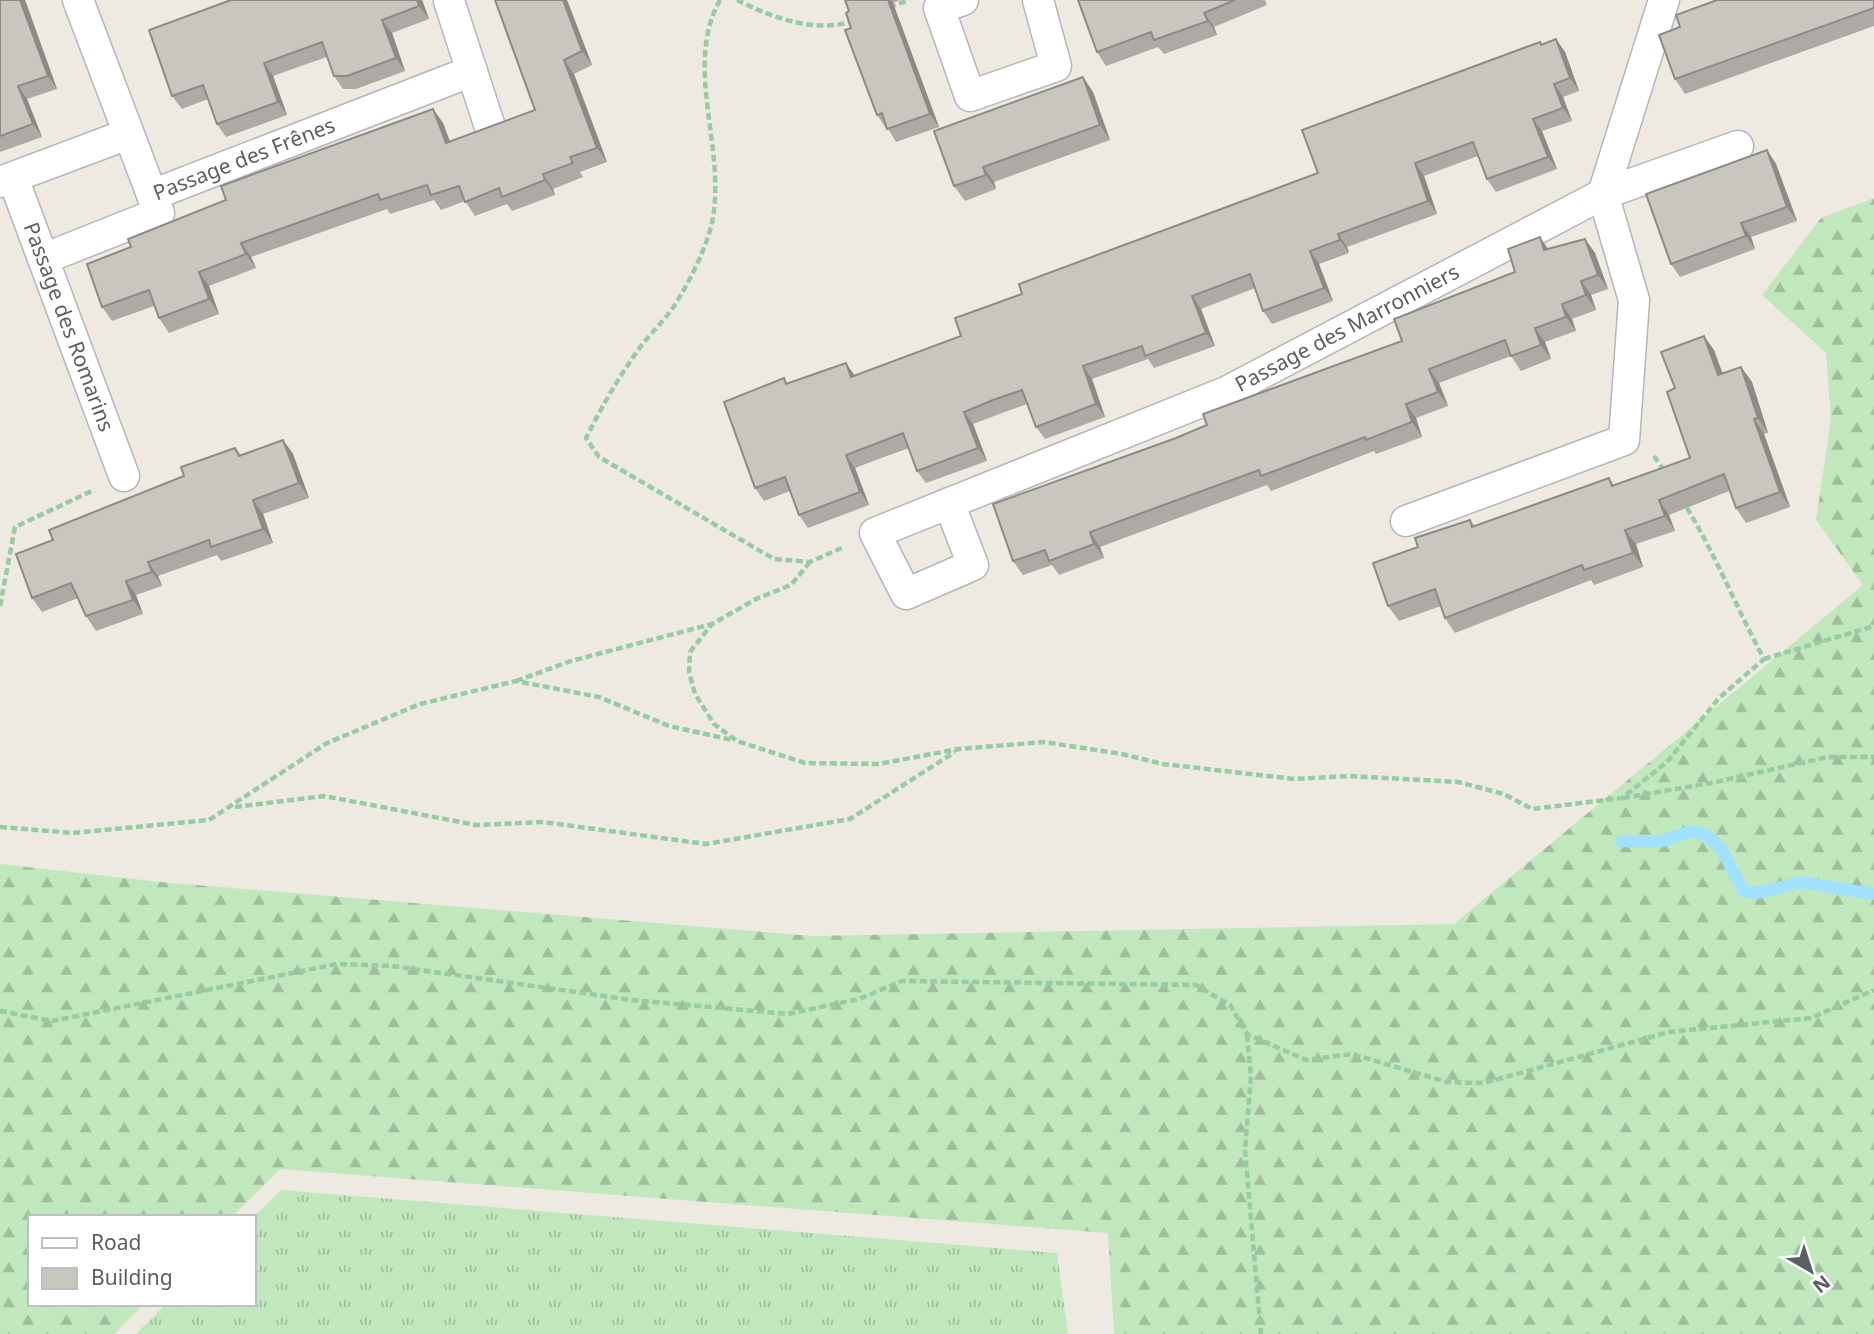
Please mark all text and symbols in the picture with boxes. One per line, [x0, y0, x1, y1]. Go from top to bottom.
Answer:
street label: Passage des Frênes [149, 110, 339, 206]
street label: Passage des Romarins [18, 218, 121, 435]
street label: Passage des Marronniers [1230, 257, 1464, 398]
legend [28, 1215, 256, 1306]
text: Road [91, 1228, 141, 1256]
north arrow [1776, 1236, 1846, 1306]
text: Building [91, 1263, 173, 1291]
text: N [1808, 1269, 1836, 1299]

